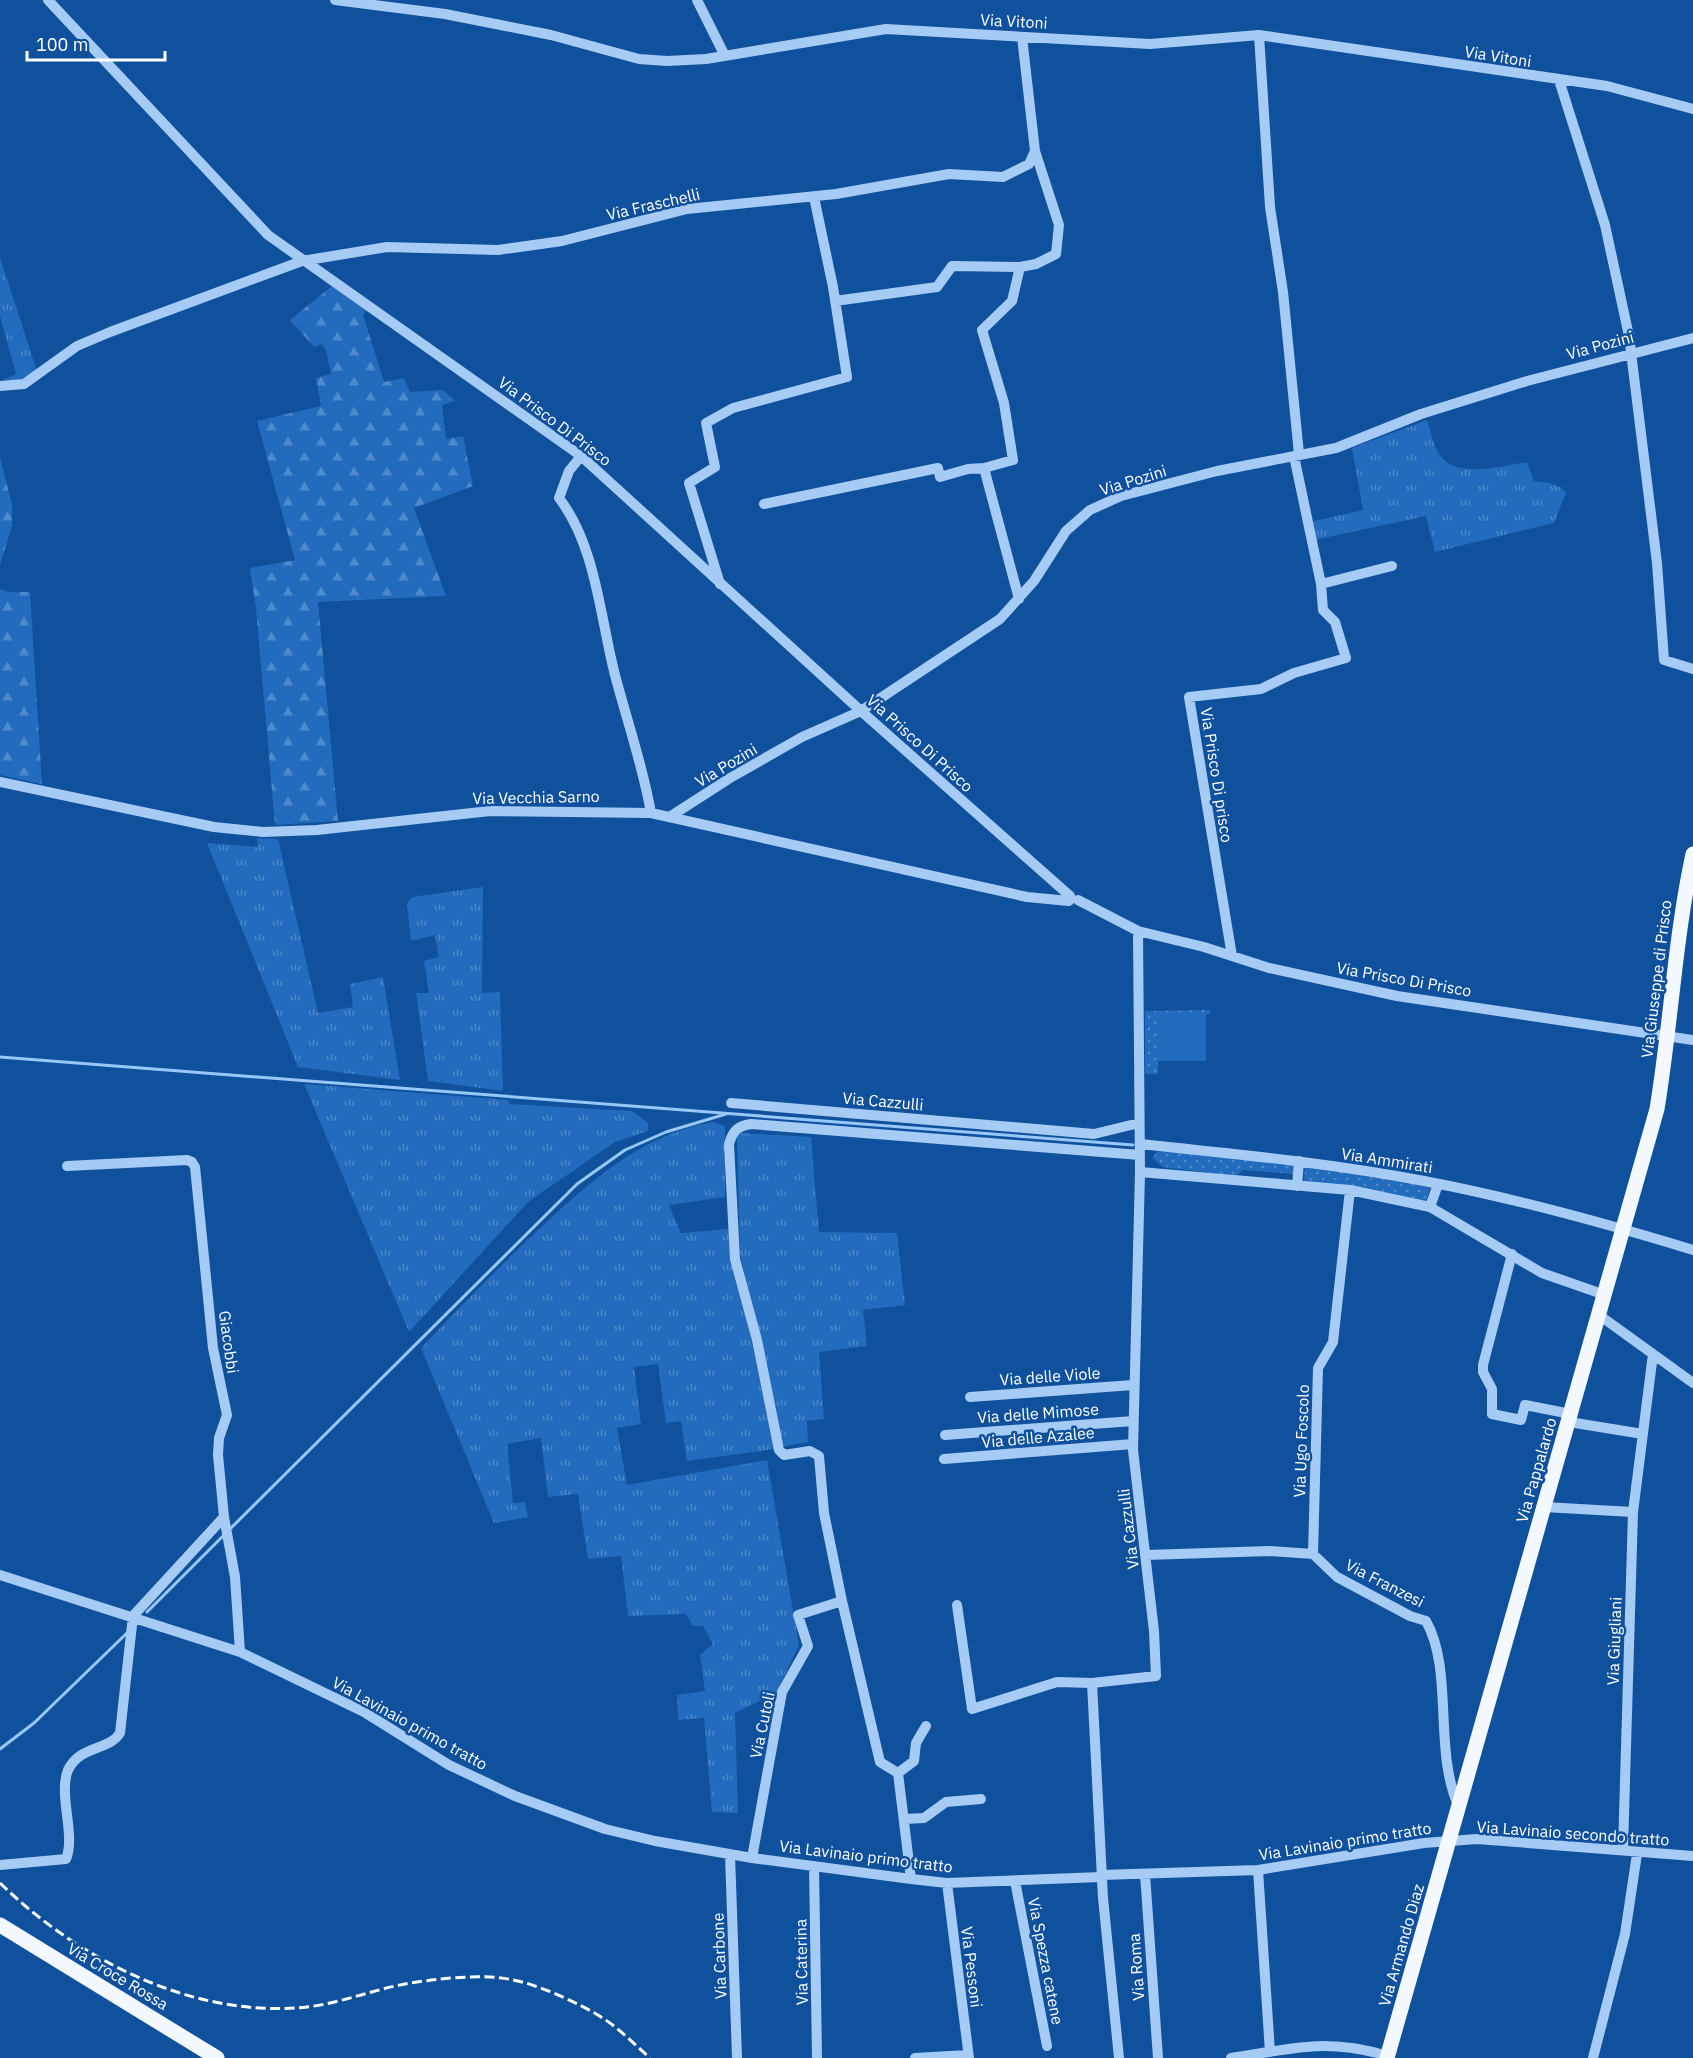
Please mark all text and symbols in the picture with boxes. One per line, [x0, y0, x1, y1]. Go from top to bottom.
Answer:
street label: Via Vitoni [980, 9, 1048, 33]
scale bar [27, 24, 165, 62]
text: 100 m [36, 33, 88, 56]
street label: Via Vitoni [1463, 41, 1533, 71]
street label: Via Fraschelli [604, 184, 702, 224]
street label: Via Pozini [1564, 326, 1636, 364]
street label: Via Prisco Di Prisco [494, 372, 616, 470]
street label: Via Pozini [1097, 460, 1169, 500]
street label: Via Prisco Di Prisco [863, 690, 977, 796]
street label: Via Prisco Di prisco [1196, 706, 1238, 844]
street label: Via Pozini [691, 739, 761, 791]
street label: Via Vecchia Sarno [472, 786, 600, 808]
street label: Via Giuseppe di Prisco [1636, 899, 1676, 1059]
street label: Via Prisco Di Prisco [1335, 957, 1473, 1001]
street label: Via Cazzulli [842, 1088, 924, 1114]
street label: Via Ammirati [1340, 1143, 1434, 1177]
street label: Giacobbi [215, 1309, 243, 1375]
street label: Via delle Viole [999, 1362, 1101, 1390]
street label: Via Ugo Foscolo [1289, 1384, 1313, 1498]
street label: Via delle Mimose [977, 1399, 1100, 1427]
street label: Via Pappalardo [1511, 1415, 1561, 1525]
street label: Via delle Azalee [981, 1422, 1096, 1452]
street label: Via Cazzulli [1113, 1488, 1143, 1570]
street label: Via Franzesi [1342, 1555, 1428, 1611]
street label: Via Giugliani [1602, 1596, 1626, 1686]
street label: Via Lavinaio primo tratto [329, 1672, 491, 1774]
street label: Via Cutoli [745, 1690, 779, 1760]
street label: Via Lavinaio secondo tratto [1476, 1816, 1670, 1850]
street label: Via Lavinaio primo tratto [1257, 1817, 1433, 1865]
street label: Via Lavinaio primo tratto [778, 1835, 954, 1877]
street label: Via Armando Diaz [1374, 1881, 1428, 2009]
street label: Via Spezza catene [1024, 1896, 1068, 2027]
street label: Via Carbone [707, 1912, 731, 2000]
street label: Via Caterina [790, 1918, 812, 2005]
street label: Via Pessoni [957, 1925, 987, 2009]
street label: Via Roma [1124, 1932, 1148, 2001]
street label: Via Croce Rossa [64, 1938, 173, 2014]

